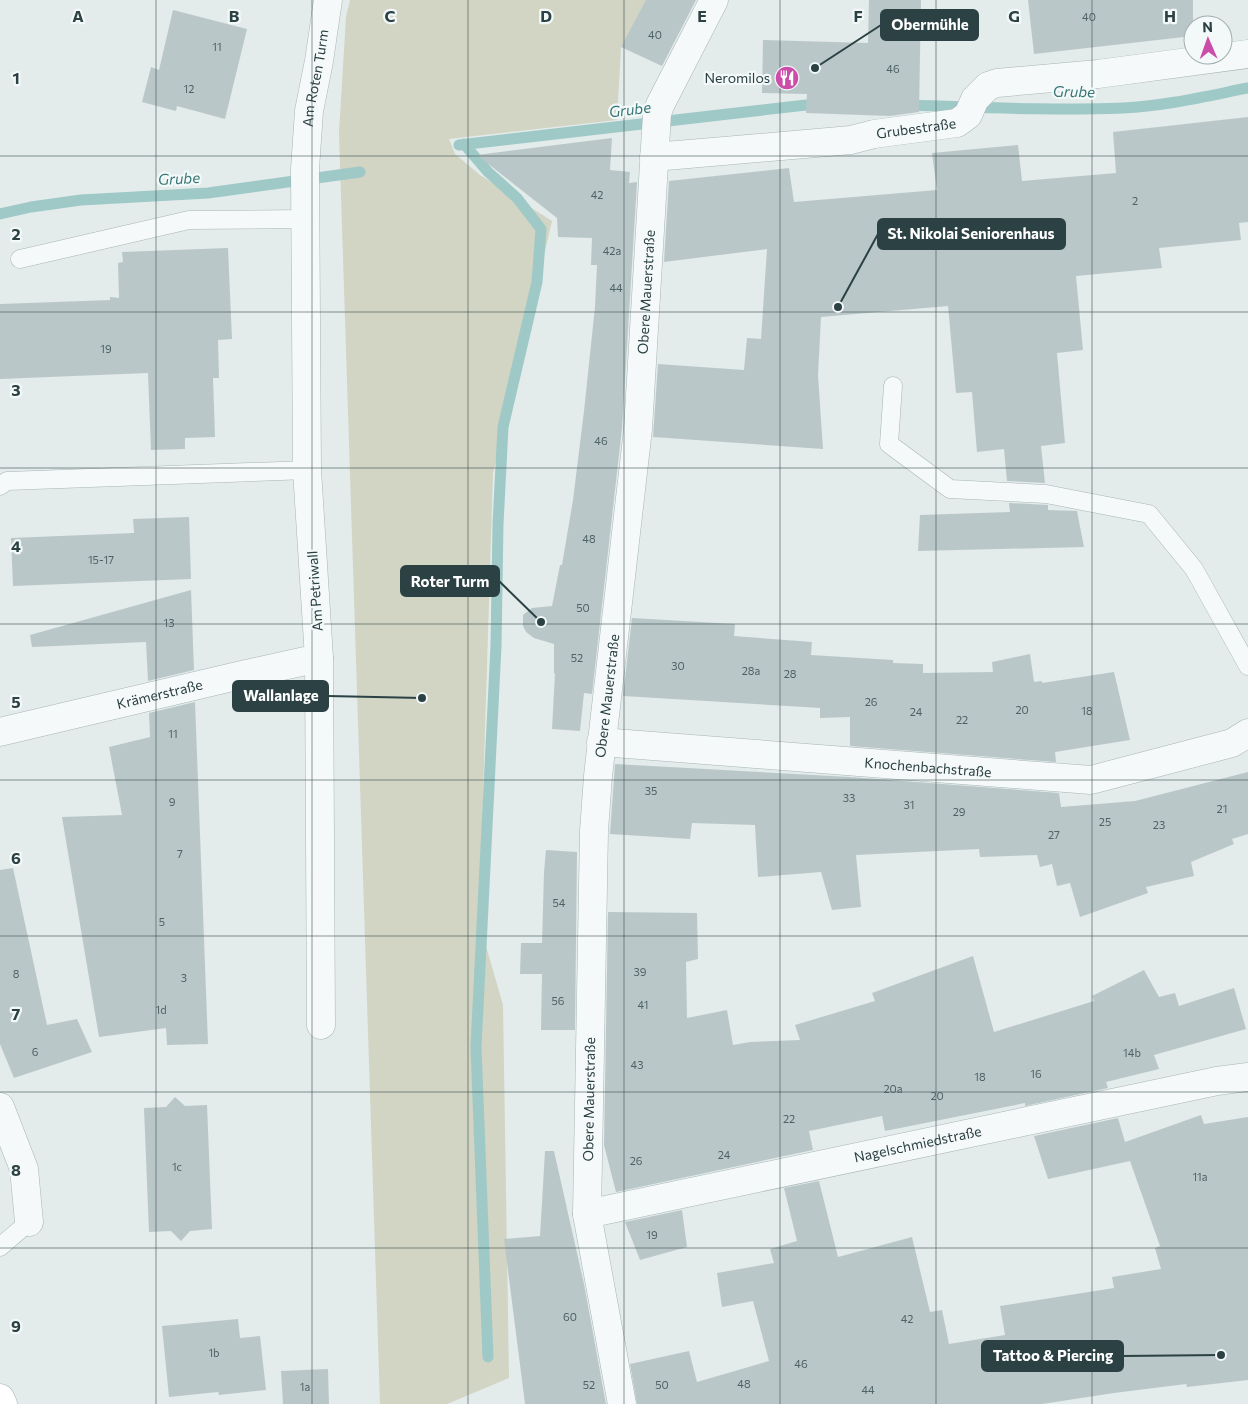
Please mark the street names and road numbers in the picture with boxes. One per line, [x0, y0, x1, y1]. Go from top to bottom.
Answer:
street label: Am Roten Turm [299, 28, 332, 128]
street label: Grubestraße [875, 114, 957, 142]
street label: Obere Mauerstraße [634, 229, 658, 355]
street label: Am Petriwall [303, 550, 326, 632]
street label: Obere Mauerstraße [591, 633, 622, 759]
street label: Krämerstraße [115, 675, 204, 712]
street label: Knochenbachstraße [864, 753, 992, 780]
street label: Obere Mauerstraße [579, 1037, 598, 1162]
street label: Nagelschmiedstraße [852, 1122, 983, 1165]

